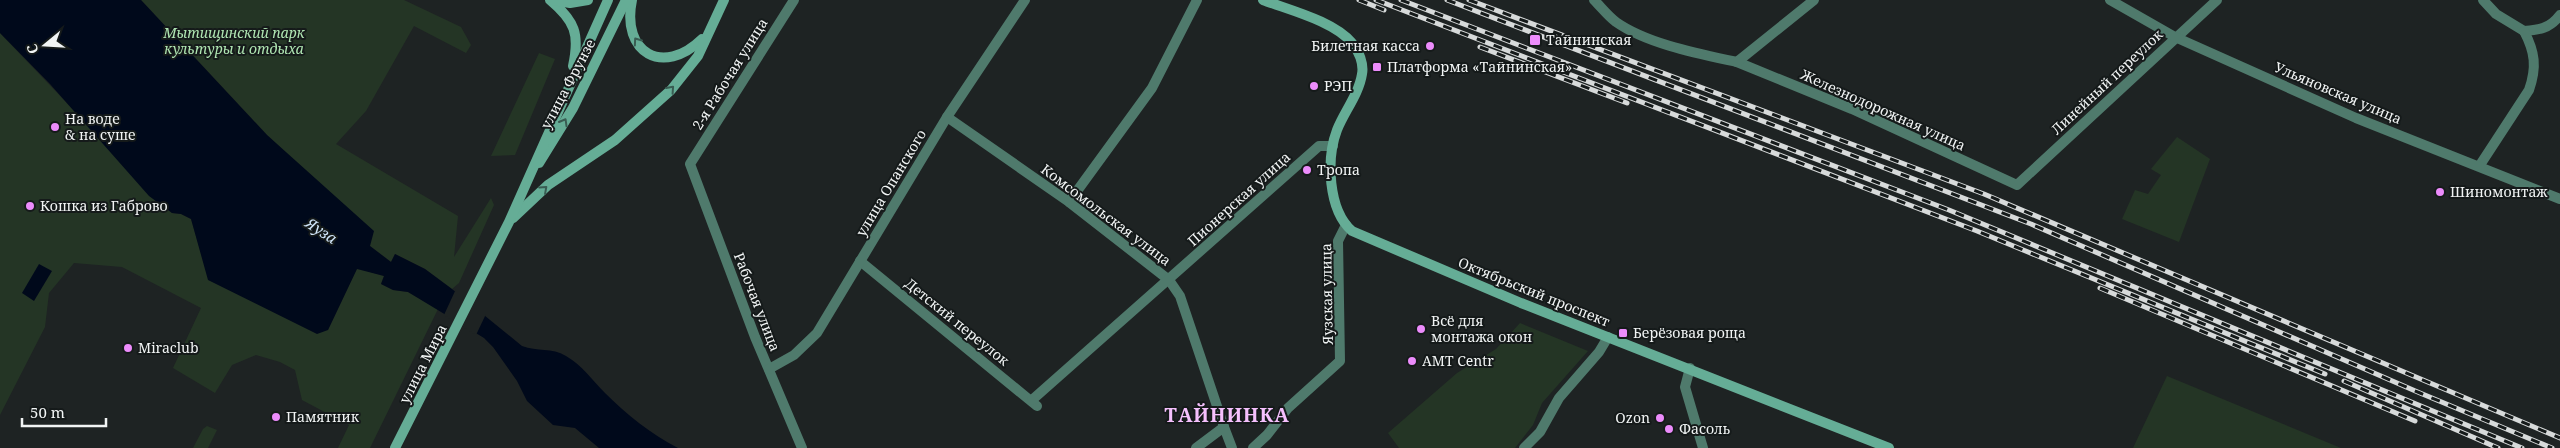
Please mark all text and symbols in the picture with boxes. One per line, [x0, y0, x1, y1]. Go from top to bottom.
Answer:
street label: 2-я Рабочая улица [688, 14, 772, 133]
north arrow [20, 20, 70, 70]
park label: Мытищинский парк культуры и отдыха [162, 23, 306, 58]
street label: Линейный переулок [2047, 24, 2167, 138]
place label: Тайнинская [1546, 30, 1632, 49]
marker: Тайнинская [1528, 33, 1542, 47]
street label: улица Фрунзе [536, 35, 599, 132]
place label: Билетная касса [1311, 36, 1420, 55]
one-way arrow [634, 38, 643, 47]
marker: Билетная касса [1424, 40, 1436, 52]
text: С [22, 42, 43, 56]
place label: Платформа «Тайнинская» [1387, 57, 1572, 76]
street label: Ульяновская улица [2272, 57, 2405, 128]
marker: Платформа «Тайнинская» [1371, 61, 1383, 73]
street label: Железнодорожная улица [1797, 64, 1969, 155]
place label: РЭП [1324, 76, 1352, 95]
marker: РЭП [1308, 80, 1320, 92]
one-way arrow [665, 85, 674, 94]
place label: На воде & на суше [65, 109, 136, 144]
one-way arrow [558, 119, 568, 128]
marker: На воде & на суше [49, 121, 61, 133]
street label: улица Опанского [851, 126, 930, 240]
street label: Пионерская улица [1183, 147, 1294, 250]
street label: Комсомольская улица [1037, 159, 1175, 270]
place label: Тропа [1317, 160, 1360, 179]
marker: Тропа [1301, 164, 1313, 176]
place label: Шиномонтаж [2450, 182, 2548, 201]
one-way arrow [539, 186, 548, 195]
marker: Шиномонтаж [2434, 186, 2446, 198]
place label: Кошка из Габрово [40, 196, 168, 215]
marker: Кошка из Габрово [24, 200, 36, 212]
water label: Яуза [301, 212, 341, 248]
street label: Яузская улица [1316, 243, 1337, 346]
street label: Рабочая улица [730, 250, 785, 354]
street label: Октябрьский проспект [1456, 252, 1613, 331]
street label: Детский переулок [901, 274, 1014, 370]
place label: Всё для монтажа окон [1431, 311, 1532, 346]
street label: улица Мира [394, 321, 451, 407]
marker: Всё для монтажа окон [1415, 323, 1427, 335]
place label: Берёзовая роща [1633, 323, 1746, 342]
marker: Берёзовая роща [1617, 327, 1629, 339]
place label: Miraclub [138, 338, 199, 357]
marker: Miraclub [122, 342, 134, 354]
place label: AMT Centr [1422, 351, 1494, 370]
marker: AMT Centr [1406, 355, 1418, 367]
scale bar [22, 396, 106, 428]
text: 50 m [30, 402, 65, 422]
district label: ТАЙНИНКА [1164, 402, 1290, 428]
place label: Памятник [286, 407, 360, 426]
place label: Ozon [1615, 408, 1650, 427]
marker: Памятник [270, 411, 282, 423]
marker: Ozon [1654, 412, 1666, 424]
place label: Фасоль [1679, 419, 1731, 438]
marker: Фасоль [1663, 423, 1675, 435]

